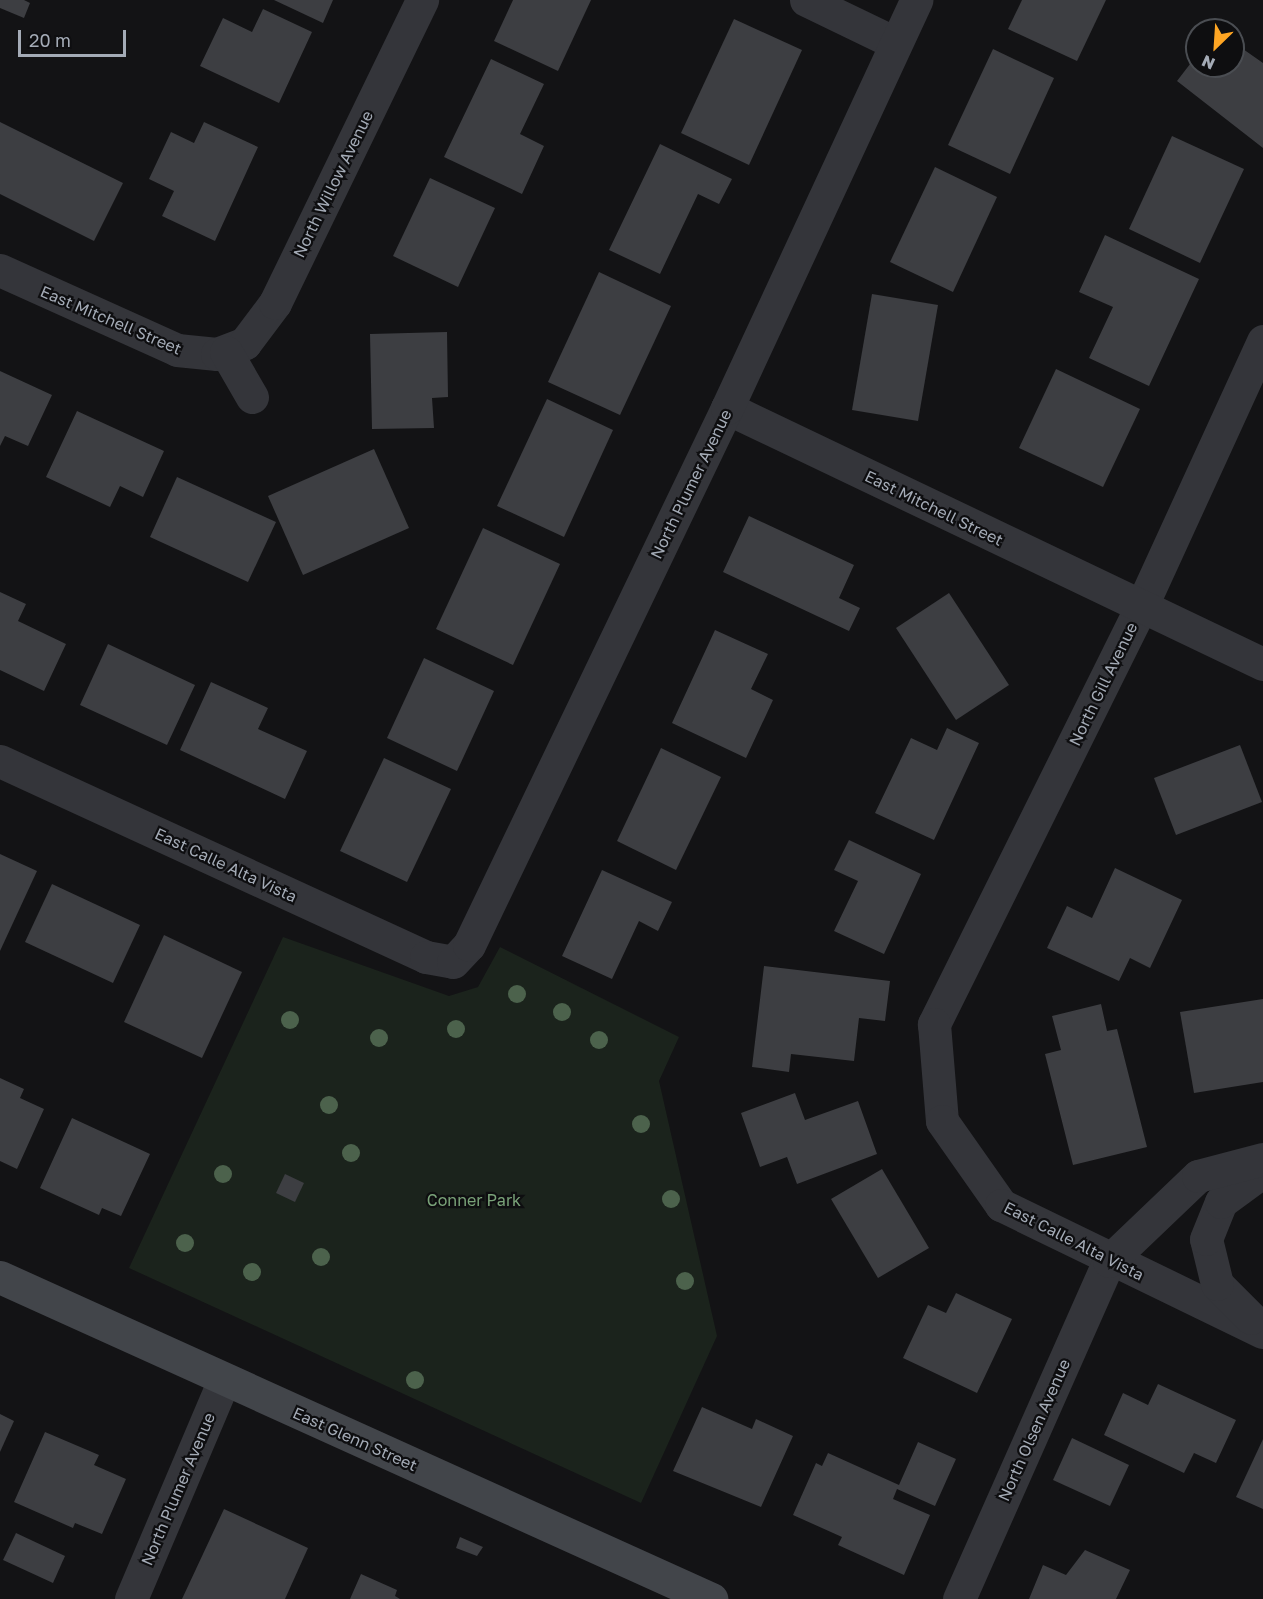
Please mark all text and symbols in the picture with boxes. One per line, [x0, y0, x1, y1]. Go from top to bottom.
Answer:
scale bar [21, 18, 129, 56]
north arrow [1185, 18, 1245, 78]
text: 20 m [29, 29, 71, 51]
text: N [1199, 51, 1218, 74]
street label: North Willow Avenue [289, 107, 377, 261]
street label: East Mitchell Street [38, 282, 184, 358]
street label: North Plumer Avenue [646, 406, 736, 562]
street label: East Mitchell Street [862, 466, 1006, 550]
street label: North Gill Avenue [1065, 619, 1141, 749]
street label: East Calle Alta Vista [152, 824, 300, 906]
park label: Conner Park [427, 1190, 521, 1210]
street label: East Calle Alta Vista [1001, 1197, 1147, 1285]
street label: North Olsen Avenue [994, 1356, 1074, 1504]
street label: East Glenn Street [290, 1403, 420, 1475]
street label: North Plumer Avenue [137, 1410, 219, 1568]

